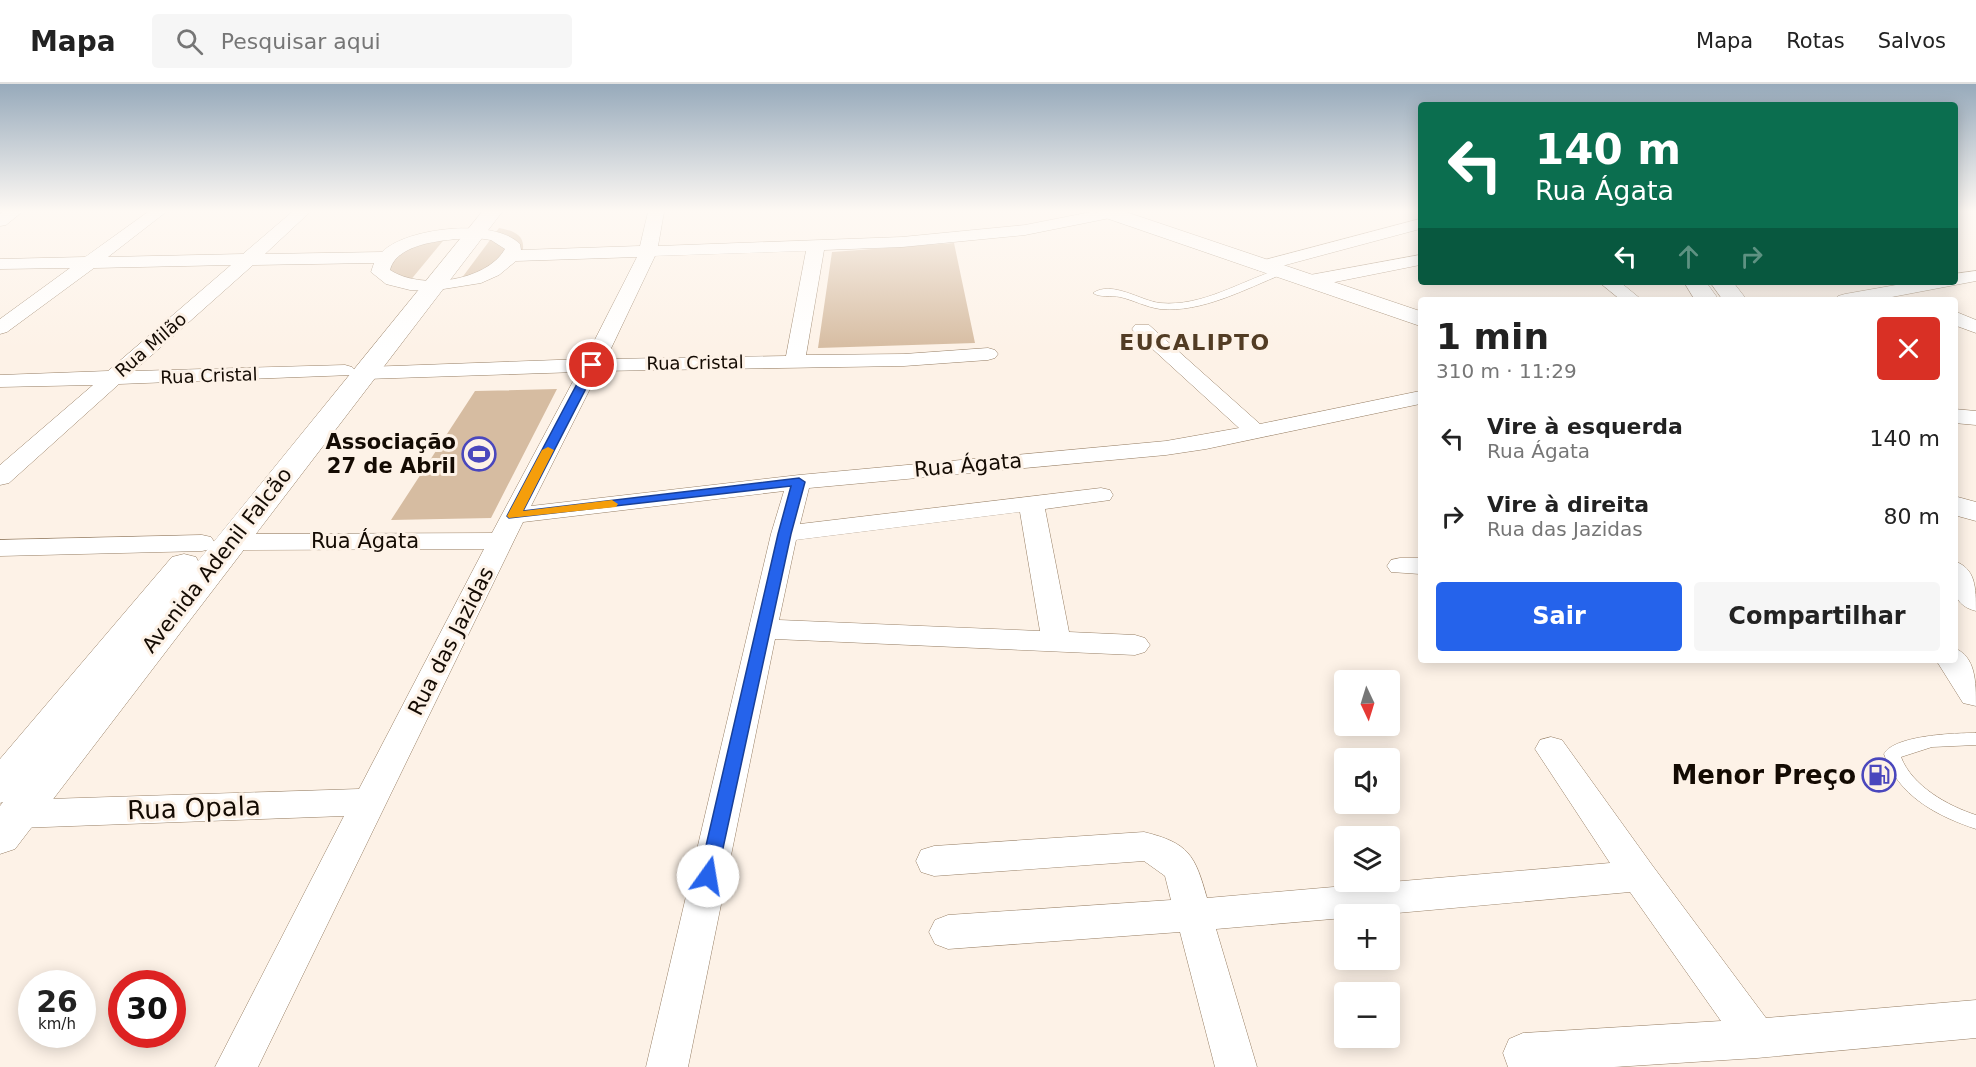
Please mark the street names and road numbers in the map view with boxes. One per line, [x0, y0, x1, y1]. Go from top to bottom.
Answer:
street label: Rua Milão [111, 308, 191, 381]
street label: Rua Cristal [646, 351, 744, 374]
street label: Rua Cristal [160, 363, 258, 388]
street label: Rua Ágata [913, 447, 1023, 482]
street label: Avenida Adenil Falcão [137, 463, 297, 657]
street label: Rua Ágata [311, 528, 419, 553]
street label: Rua das Jazidas [403, 563, 499, 719]
street label: Rua Opala [127, 791, 261, 825]

